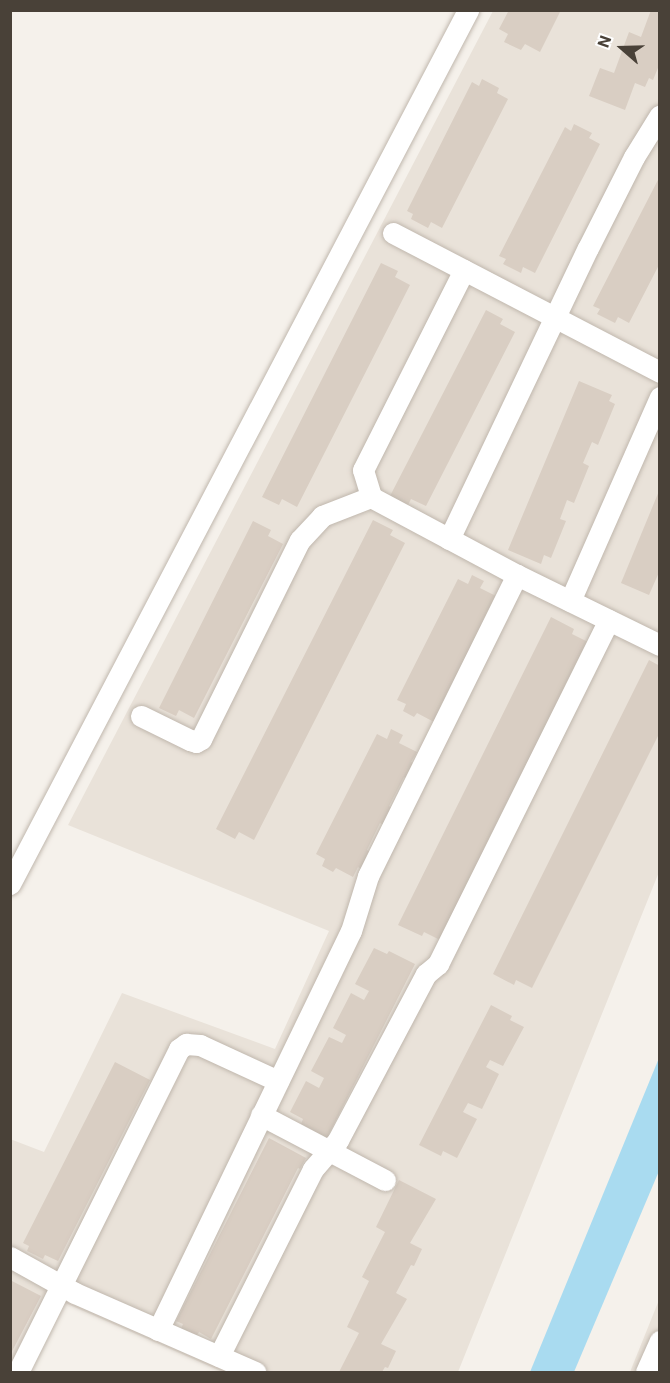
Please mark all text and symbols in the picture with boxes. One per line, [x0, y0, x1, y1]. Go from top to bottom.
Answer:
north arrow [592, 18, 652, 78]
text: N [594, 33, 615, 50]

